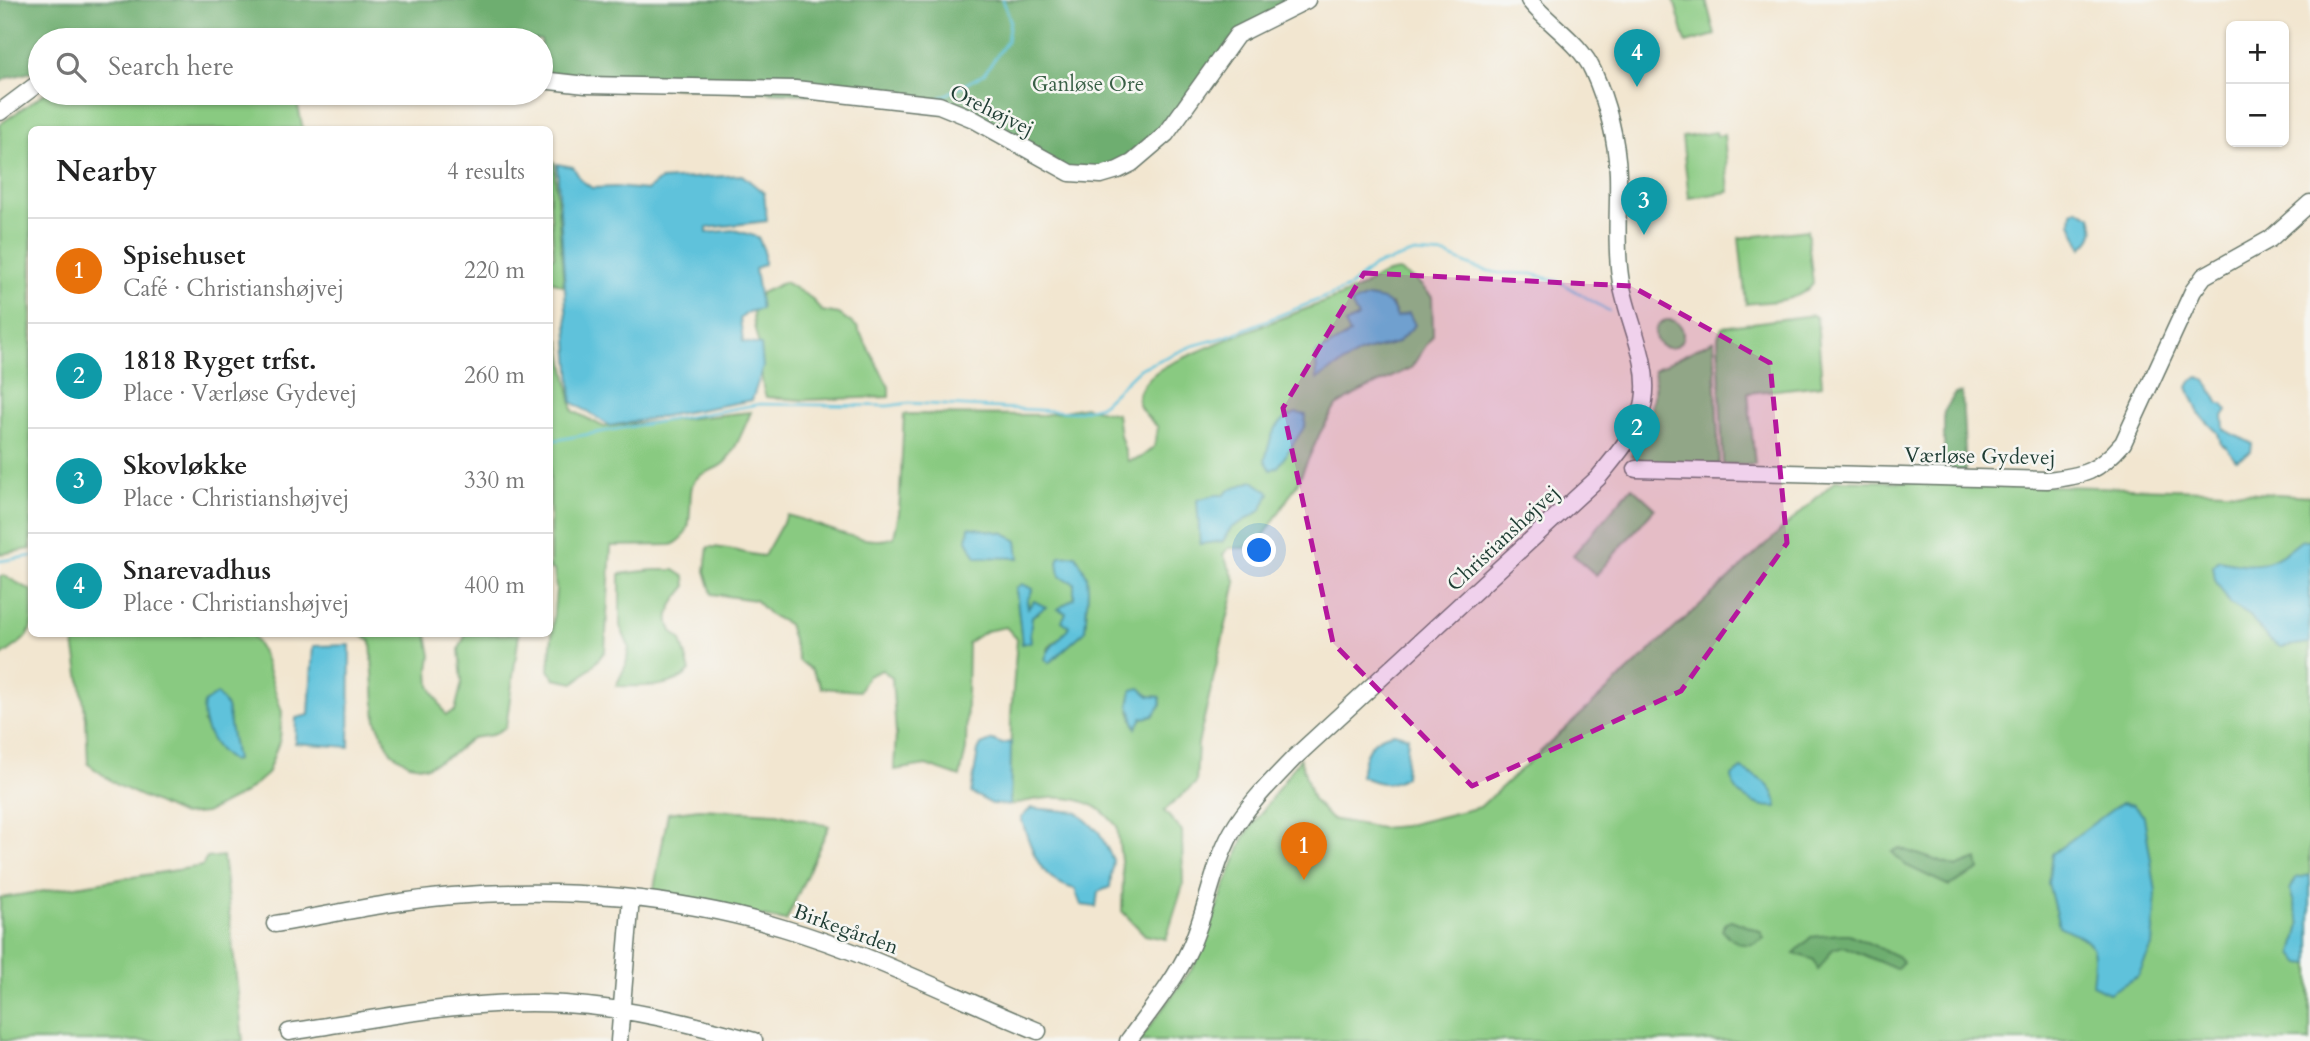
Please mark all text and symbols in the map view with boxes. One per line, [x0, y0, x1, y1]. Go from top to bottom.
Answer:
map controls [2226, 21, 2289, 147]
button: + [2226, 21, 2289, 84]
search box [28, 28, 553, 105]
pin: 4 [1614, 29, 1660, 87]
icon: search [52, 48, 90, 86]
text: Search here [108, 49, 234, 84]
park label: Ganløse Ore [1032, 70, 1144, 99]
street label: Orehøjvej [945, 78, 1039, 143]
button: − [2226, 84, 2289, 147]
text: Nearby [56, 151, 157, 192]
text: 4 results [447, 156, 525, 187]
pin: 3 [1621, 177, 1667, 235]
text: Spisehuset [123, 238, 245, 273]
text: 1 [73, 255, 85, 286]
text: 220 m [464, 255, 525, 286]
text: Café · Christianshøjvej [123, 273, 344, 304]
text: 1818 Ryget trfst. [123, 343, 317, 378]
text: 2 [73, 360, 85, 391]
text: 260 m [464, 360, 525, 391]
text: Place · Værløse Gydevej [123, 378, 357, 409]
pin: 2 [1614, 404, 1660, 462]
street label: Værløse Gydevej [1904, 441, 2056, 472]
text: Skovløkke [123, 448, 247, 483]
text: 3 [73, 465, 85, 496]
text: 330 m [464, 465, 525, 496]
street label: Christianshøjvej [1441, 479, 1566, 598]
text: Place · Christianshøjvej [123, 483, 349, 514]
your location [1242, 533, 1276, 567]
text: Snarevadhus [123, 553, 271, 588]
text: 4 [73, 570, 85, 601]
text: 400 m [464, 570, 525, 601]
text: Place · Christianshøjvej [123, 588, 349, 619]
pin: 1 [1281, 822, 1327, 880]
street label: Birkegården [789, 897, 902, 962]

